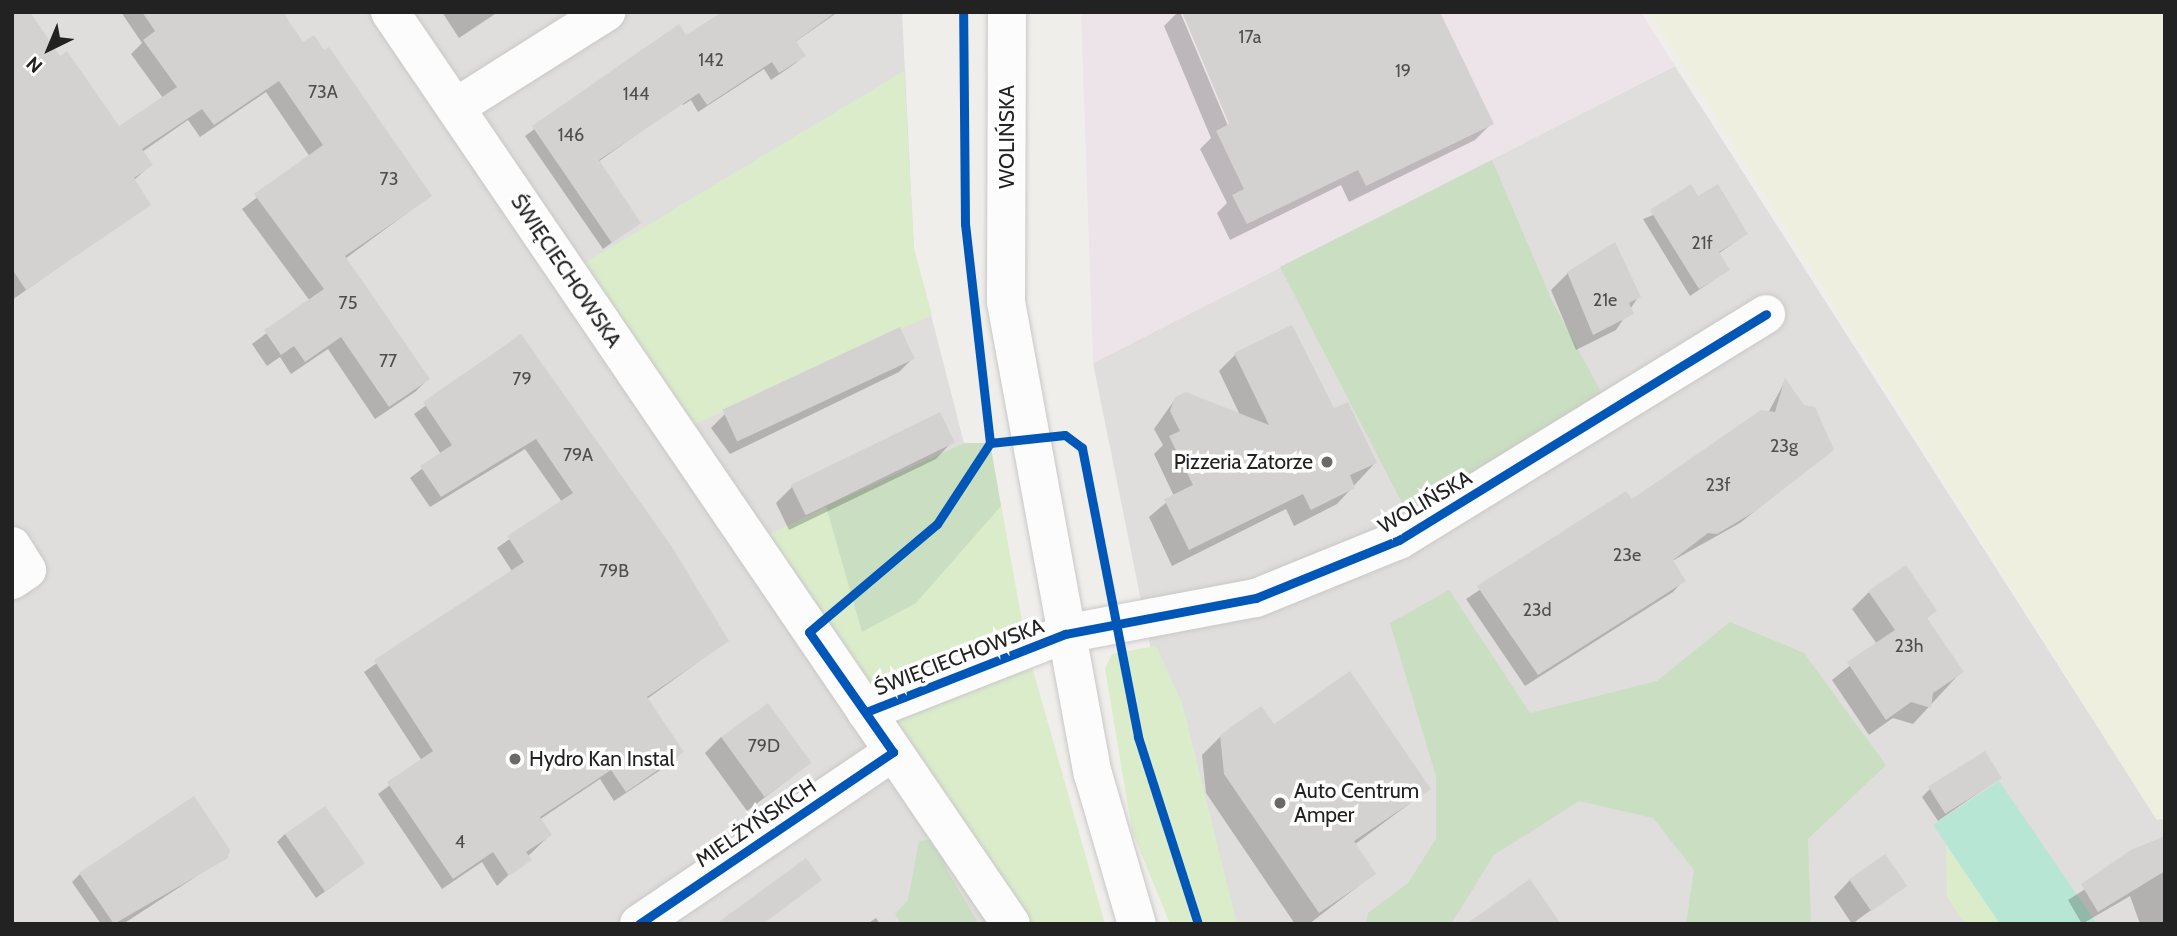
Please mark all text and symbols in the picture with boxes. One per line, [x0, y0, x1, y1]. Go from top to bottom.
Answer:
north arrow [14, 14, 84, 84]
house number: 17a [1239, 26, 1261, 48]
house number: 142 [698, 49, 724, 71]
text: N [22, 52, 47, 78]
house number: 19 [1395, 60, 1411, 82]
house number: 73A [308, 81, 338, 103]
house number: 144 [623, 83, 649, 105]
street label: WOLIŃSKA [994, 85, 1020, 189]
house number: 146 [558, 124, 584, 146]
house number: 73 [380, 168, 398, 190]
street label: ŚWIĘCIECHOWSKA [505, 190, 627, 352]
house number: 21f [1691, 232, 1713, 254]
house number: 21e [1593, 289, 1617, 311]
house number: 75 [339, 292, 357, 314]
house number: 77 [379, 350, 397, 372]
house number: 79 [512, 368, 532, 390]
house number: 23g [1770, 435, 1798, 457]
house number: 79A [563, 444, 593, 466]
place label: Pizzeria Zatorze [1174, 449, 1313, 475]
marker: Pizzeria Zatorze [1319, 454, 1335, 470]
street label: WOLIŃSKA [1374, 465, 1476, 539]
house number: 23f [1705, 474, 1731, 496]
house number: 23e [1613, 544, 1641, 566]
house number: 79B [599, 560, 629, 582]
house number: 23d [1522, 599, 1552, 621]
street label: ŚWIĘCIECHOWSKA [871, 613, 1047, 701]
house number: 23h [1895, 635, 1923, 657]
house number: 79D [748, 735, 780, 757]
place label: Hydro Kan Instal [529, 746, 674, 772]
marker: Hydro Kan Instal [507, 751, 523, 767]
street label: MIELŻYŃSKICH [691, 773, 821, 873]
place label: Auto Centrum Amper [1294, 778, 1419, 828]
marker: Auto Centrum Amper [1272, 795, 1288, 811]
house number: 4 [455, 831, 465, 853]

